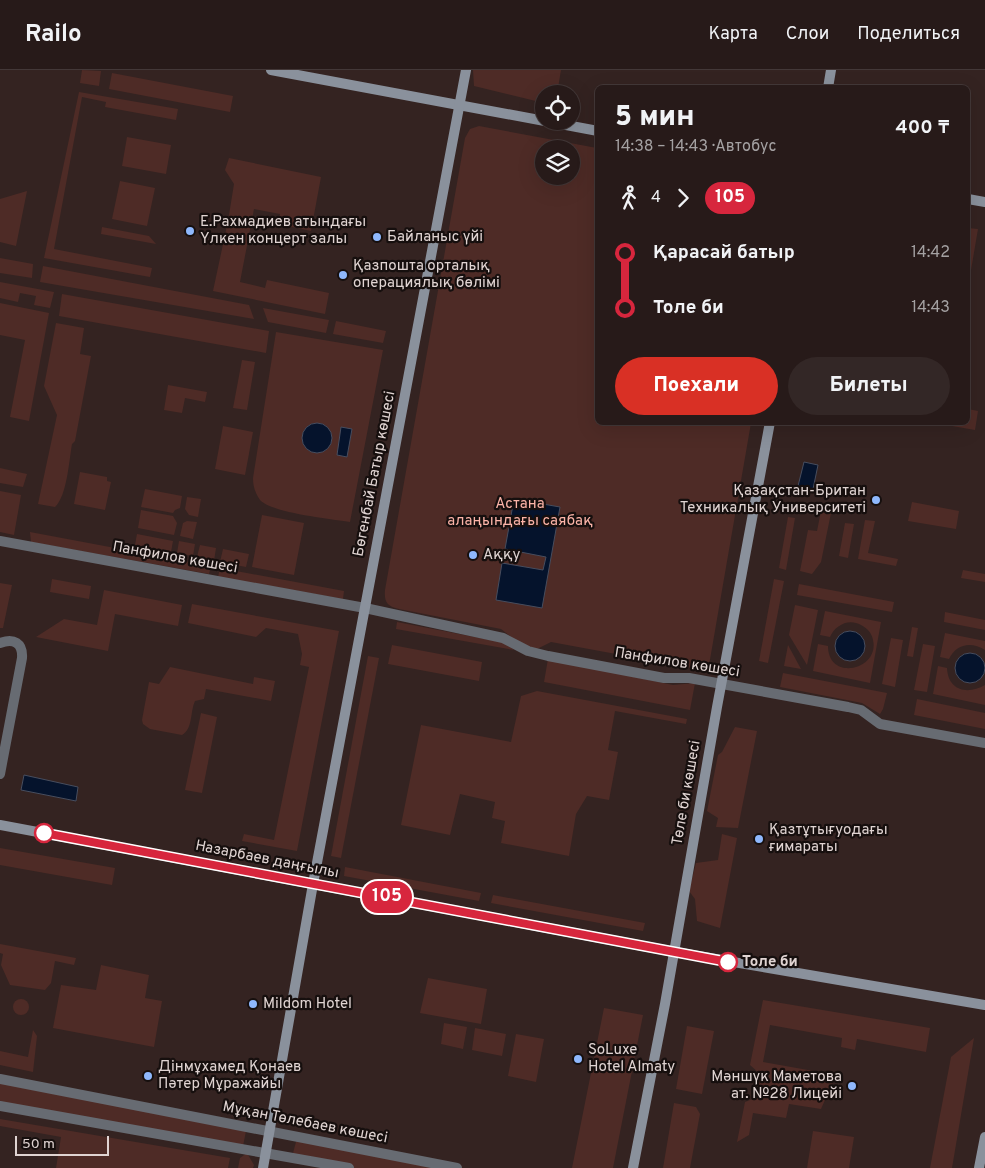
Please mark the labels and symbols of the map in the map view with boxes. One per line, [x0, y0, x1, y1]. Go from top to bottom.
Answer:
place label: Е.Рахмадиев атындағы Үлкен концерт залы [200, 213, 366, 249]
marker: Е.Рахмадиев атындағы Үлкен концерт залы [184, 225, 196, 237]
place label: Байланыс үйі [387, 228, 483, 247]
marker: Байланыс үйі [371, 231, 383, 243]
place label: Қазпошта орталық операциялық бөлімі [353, 257, 500, 293]
marker: Қазпошта орталық операциялық бөлімі [337, 269, 349, 281]
street label: Бөгенбай Батыр көшесі [350, 390, 400, 558]
place label: Қазақстан-Британ Техникалық Университеті [680, 482, 866, 518]
marker: Қазақстан-Британ Техникалық Университеті [870, 494, 882, 506]
park label: Астана алаңындағы саябақ [447, 495, 593, 531]
street label: Панфилов көшесі [111, 538, 239, 578]
place label: Аққу [483, 546, 521, 565]
marker: Аққу [467, 549, 479, 561]
street label: Панфилов көшесі [613, 644, 741, 682]
street label: Төле би көшесі [668, 739, 706, 847]
place label: Қазтұтығуодағы ғимараты [769, 821, 888, 857]
unlabelled marker [34, 823, 54, 843]
marker: Қазтұтығуодағы ғимараты [753, 833, 765, 845]
street label: Назарбаев даңғылы [194, 837, 340, 883]
line badge: 105 [358, 881, 416, 913]
marker: Толе би [718, 952, 738, 972]
place label: Толе би [742, 953, 798, 972]
place label: Mildom Hotel [263, 995, 352, 1014]
marker: Mildom Hotel [247, 998, 259, 1010]
place label: SoLuxe Hotel Almaty [588, 1041, 675, 1077]
marker: SoLuxe Hotel Almaty [572, 1053, 584, 1065]
place label: Дінмұхамед Қонаев Пәтер Мұражайы [158, 1058, 301, 1094]
place label: Мәншүк Маметова ат. №28 Лицейі [711, 1068, 842, 1104]
marker: Дінмұхамед Қонаев Пәтер Мұражайы [142, 1070, 154, 1082]
marker: Мәншүк Маметова ат. №28 Лицейі [846, 1080, 858, 1092]
street label: Мұқан Төлебаев көшесі [221, 1098, 389, 1148]
scale bar [15, 1133, 109, 1156]

